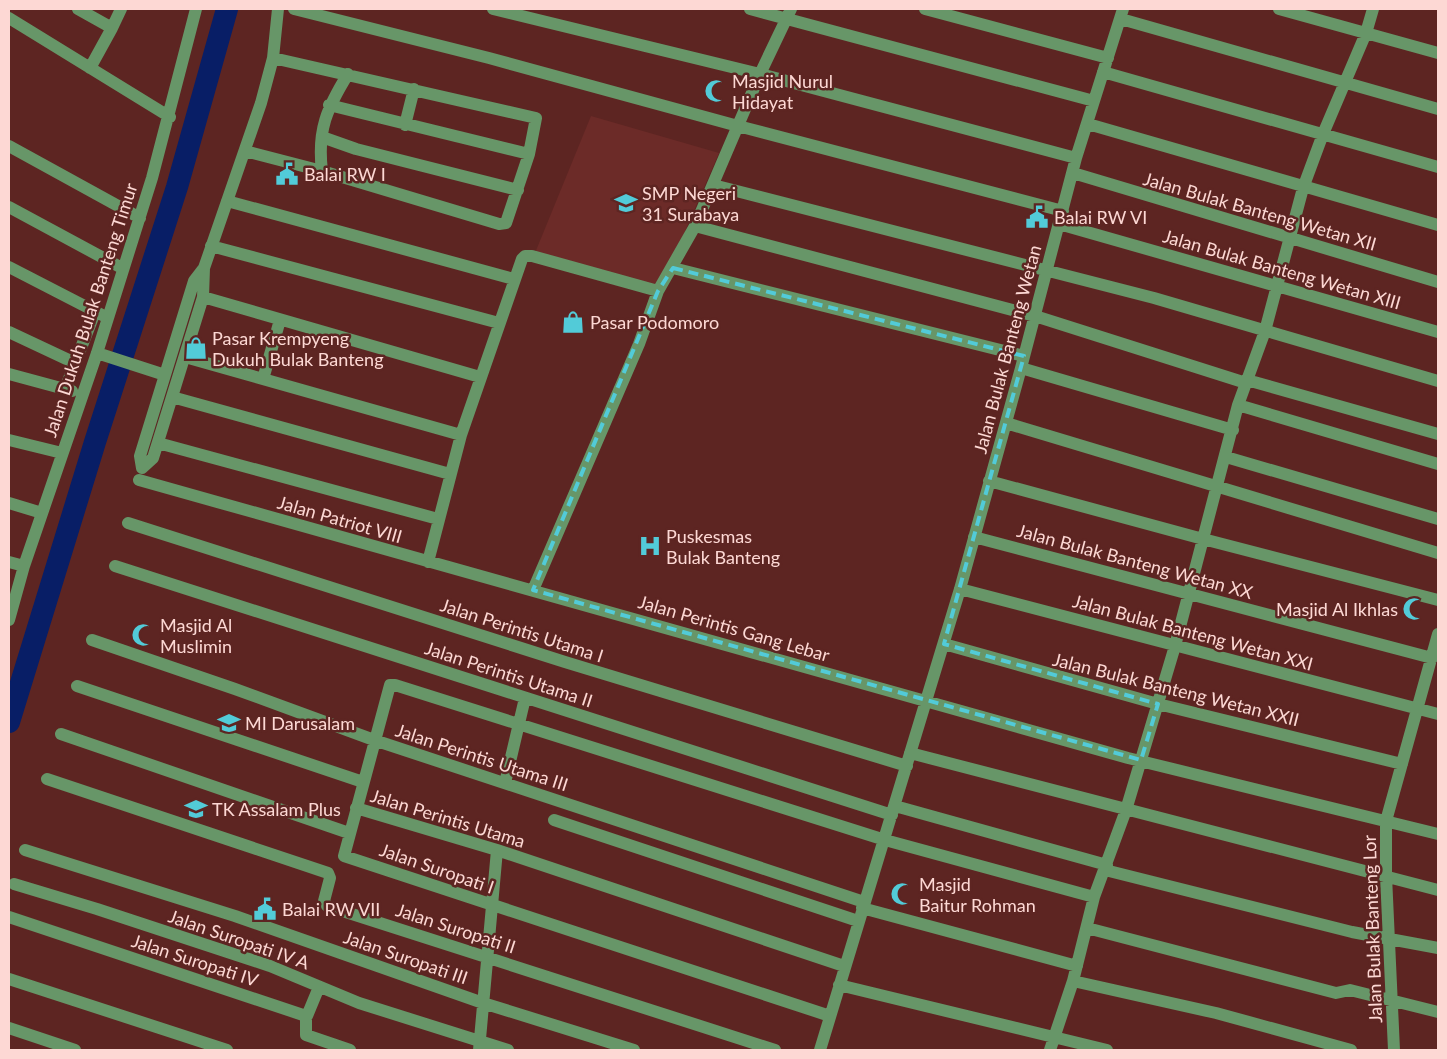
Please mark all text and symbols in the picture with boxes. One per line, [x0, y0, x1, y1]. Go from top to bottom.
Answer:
place label: Masjid Nurul Hidayat [732, 70, 833, 113]
mosque icon: Masjid Nurul Hidayat [703, 78, 729, 104]
public building icon: Balai RW I [274, 161, 300, 187]
place label: Balai RW I [304, 163, 386, 185]
street label: Jalan Bulak Banteng Wetan XII [1141, 167, 1379, 255]
street label: Jalan Dukuh Bulak Banteng Timur [38, 180, 142, 440]
place label: SMP Negeri 31 Surabaya [642, 182, 739, 225]
school or university icon: SMP Negeri 31 Surabaya [613, 190, 639, 216]
public building icon: Balai RW VI [1024, 204, 1050, 230]
place label: Balai RW VI [1054, 206, 1147, 228]
street label: Jalan Bulak Banteng Wetan XIII [1161, 224, 1403, 314]
street label: Jalan Bulak Banteng Wetan [969, 242, 1045, 456]
shop icon: Pasar Podomoro [560, 309, 586, 335]
place label: Pasar Podomoro [590, 311, 719, 333]
place label: Pasar Krempyeng Dukuh Bulak Banteng [212, 327, 384, 370]
shop icon: Pasar Krempyeng Dukuh Bulak Banteng [183, 335, 209, 361]
street label: Jalan Patriot VIII [275, 491, 405, 547]
street label: Jalan Bulak Banteng Wetan XX [1015, 519, 1256, 603]
place label: Puskesmas Bulak Banteng [666, 525, 780, 568]
hospital icon: Puskesmas Bulak Banteng [637, 533, 663, 559]
street label: Jalan Bulak Banteng Wetan XXI [1070, 589, 1316, 675]
street label: Jalan Perintis Gang Lebar [636, 590, 833, 666]
street label: Jalan Perintis Utama I [438, 593, 606, 667]
mosque icon: Masjid Al Ikhlas [1401, 596, 1427, 622]
place label: Masjid Al Ikhlas [1276, 598, 1398, 620]
place label: Masjid Al Muslimin [160, 614, 232, 657]
mosque icon: Masjid Al Muslimin [130, 622, 156, 648]
street label: Jalan Perintis Utama II [422, 636, 596, 712]
street label: Jalan Bulak Banteng Wetan XXII [1051, 648, 1301, 730]
school or university icon: MI Darusalam [216, 710, 242, 736]
place label: MI Darusalam [245, 712, 355, 734]
street label: Jalan Perintis Utama III [393, 719, 571, 795]
street label: Jalan Perintis Utama [368, 784, 528, 852]
school or university icon: TK Assalam Plus [183, 796, 209, 822]
place label: TK Assalam Plus [212, 798, 341, 820]
street label: Jalan Bulak Banteng Lor [1358, 834, 1386, 1023]
street label: Jalan Suropati I [377, 838, 497, 898]
place label: Masjid Baitur Rohman [919, 873, 1036, 916]
mosque icon: Masjid Baitur Rohman [889, 881, 915, 907]
public building icon: Balai RW VII [252, 896, 278, 922]
place label: Balai RW VII [282, 898, 380, 920]
street label: Jalan Suropati II [393, 898, 519, 958]
street label: Jalan Suropati IV A [165, 905, 313, 973]
street label: Jalan Suropati III [341, 925, 471, 989]
street label: Jalan Suropati IV [129, 929, 261, 991]

